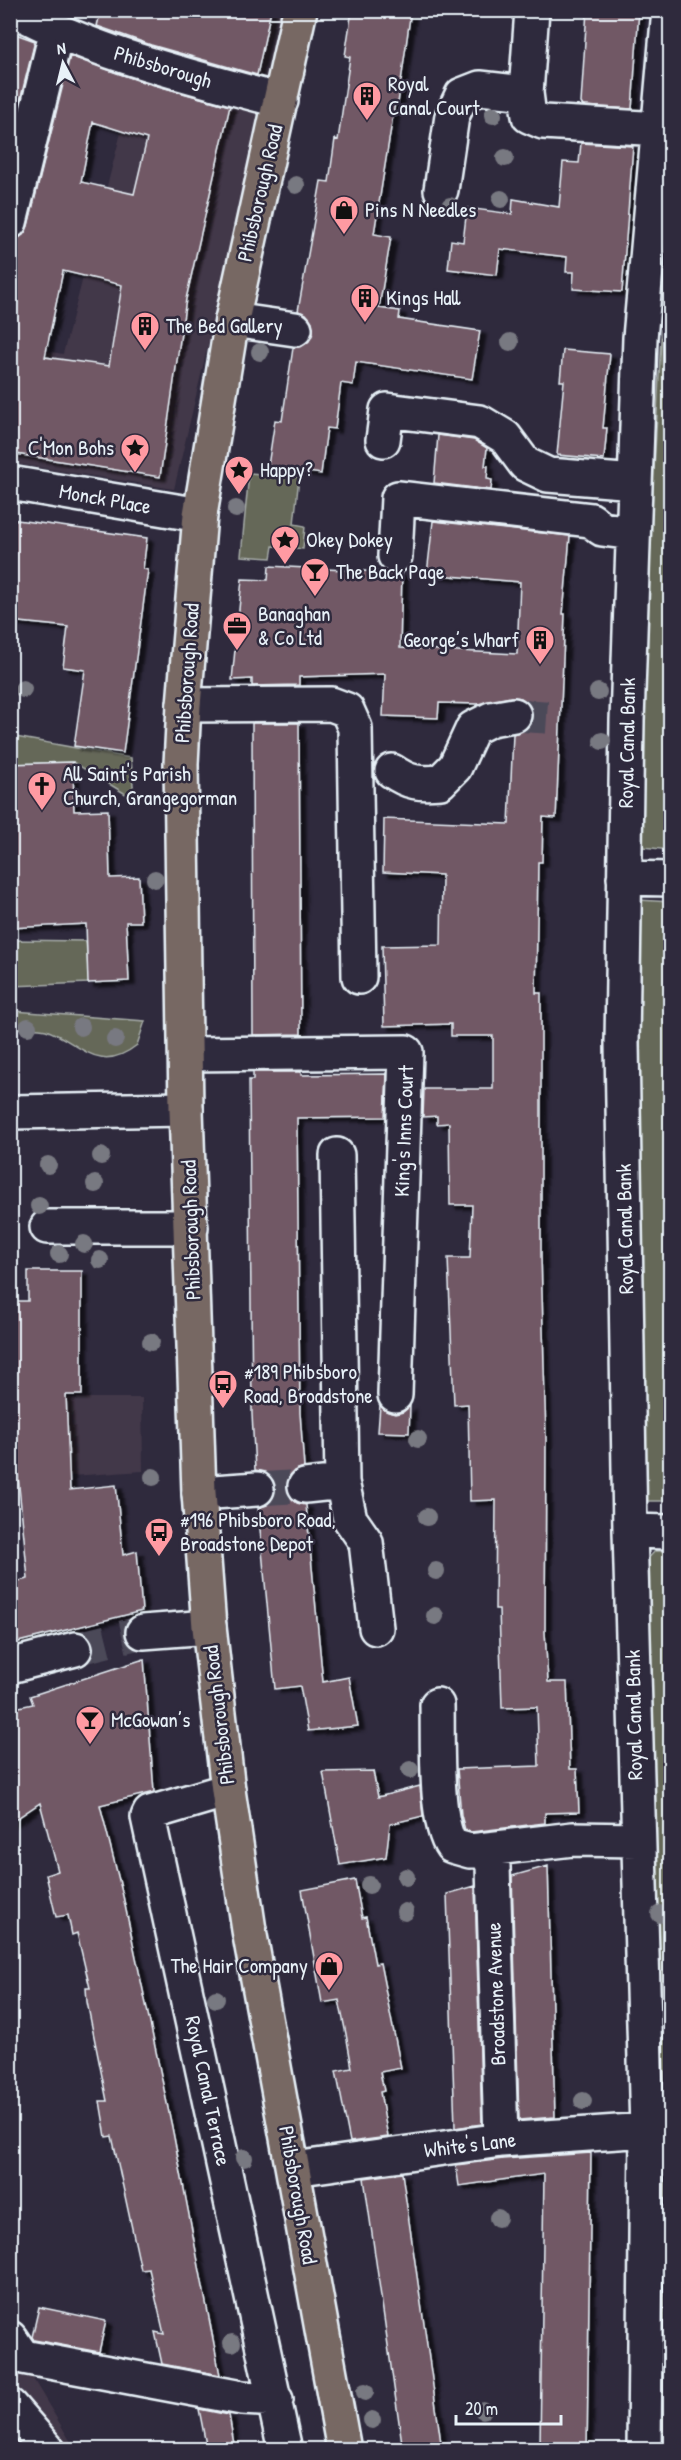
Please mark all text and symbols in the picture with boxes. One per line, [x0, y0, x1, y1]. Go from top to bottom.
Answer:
north arrow [33, 33, 93, 93]
text: N [56, 37, 67, 60]
street label: Phibsborough [111, 38, 216, 95]
place label: Royal Canal Court [388, 69, 480, 122]
building icon: Royal Canal Court [351, 80, 383, 122]
street label: Phibsborough Road [230, 121, 289, 264]
shop icon: Pins N Needles [328, 194, 360, 236]
place label: Pins N Needles [365, 195, 476, 224]
building icon: Kings Hall [349, 282, 381, 324]
place label: Kings Hall [386, 283, 461, 312]
building icon: The Bed Gallery [129, 310, 161, 352]
place label: The Bed Gallery [166, 311, 283, 340]
place icon: C'Mon Bohs [119, 432, 151, 474]
place label: C'Mon Bohs [28, 433, 114, 462]
place icon: Happy? [223, 454, 255, 496]
place label: Happy? [260, 455, 313, 484]
street label: Monck Place [57, 476, 153, 521]
place icon: Okey Dokey [269, 524, 301, 566]
place label: Okey Dokey [306, 525, 393, 554]
bar icon: The Back Page [299, 556, 331, 598]
place label: The Back Page [336, 557, 444, 586]
place label: Banaghan & Co Ltd [258, 599, 331, 652]
street label: Phibsborough Road [167, 602, 206, 744]
office icon: Banaghan & Co Ltd [221, 610, 253, 652]
building icon: George’s Wharf [524, 624, 556, 666]
place label: George’s Wharf [403, 625, 519, 654]
street label: Royal Canal Bank [611, 677, 642, 808]
place label: All Saint's Parish Church, Grangegorman [63, 759, 237, 812]
church icon: All Saint's Parish Church, Grangegorman [26, 770, 58, 812]
street label: King's Inns Court [387, 1064, 420, 1197]
street label: Phibsborough Road [174, 1160, 207, 1300]
street label: Royal Canal Bank [609, 1163, 640, 1295]
place label: #189 Phibsboro Road, Broadstone [244, 1357, 373, 1410]
bus stop icon: #189 Phibsboro Road, Broadstone [207, 1368, 239, 1410]
place label: #196 Phibsboro Road, Broadstone Depot [180, 1505, 336, 1558]
bus stop icon: #196 Phibsboro Road, Broadstone Depot [143, 1516, 175, 1558]
street label: Phibsborough Road [196, 1644, 241, 1786]
street label: Royal Canal Bank [618, 1649, 649, 1781]
bar icon: McGowan’s [74, 1704, 106, 1746]
place label: McGowan’s [111, 1705, 190, 1734]
street label: Broadstone Avenue [479, 1922, 512, 2066]
shop icon: The Hair Company [313, 1950, 345, 1992]
place label: The Hair Company [171, 1951, 308, 1980]
street label: Royal Canal Terrace [178, 2013, 239, 2169]
street label: Phibsborough Road [272, 2124, 325, 2266]
street label: White's Lane [422, 2124, 518, 2165]
scale bar [456, 2388, 561, 2426]
text: 20 m [465, 2396, 498, 2421]

